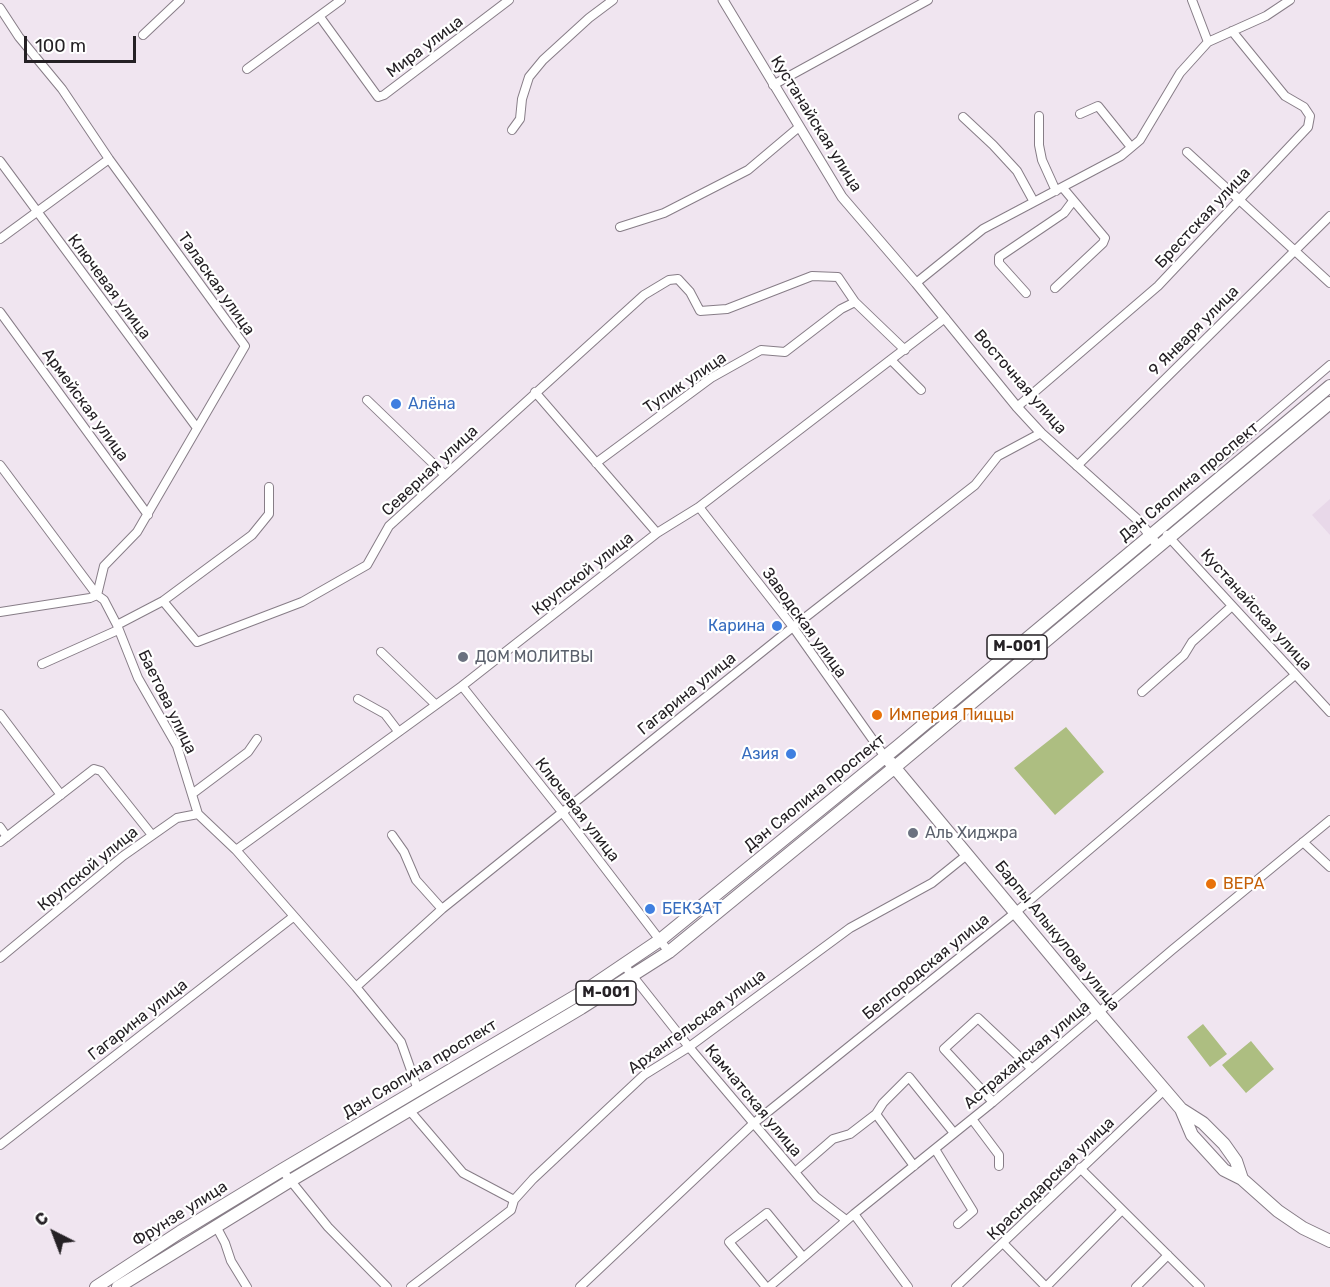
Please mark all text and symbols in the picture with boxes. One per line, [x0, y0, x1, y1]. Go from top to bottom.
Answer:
street label: Мира улица [383, 12, 467, 82]
scale bar [27, 24, 140, 62]
text: 100 m [35, 35, 86, 57]
street label: Кустанайская улица [766, 52, 866, 196]
street label: Брестская улица [1151, 164, 1255, 272]
street label: Талаская улица [173, 229, 259, 339]
street label: Ключевая улица [63, 231, 155, 343]
street label: 9 Января улица [1145, 282, 1243, 380]
street label: Восточная улица [969, 326, 1071, 438]
street label: Армейская улица [38, 345, 132, 465]
street label: Тупик улица [640, 348, 730, 418]
place label: Алёна [408, 394, 456, 414]
marker: Алёна [389, 397, 403, 411]
street label: Дэн Сяопина проспект [1115, 418, 1263, 546]
street label: Северная улица [378, 422, 482, 520]
street label: Крупской улица [528, 528, 638, 620]
street label: Кустанайская улица [1196, 545, 1316, 675]
street label: Заводская улица [758, 564, 850, 682]
place label: Карина [708, 616, 765, 636]
marker: Карина [770, 619, 784, 633]
road number: M-001 [987, 635, 1047, 659]
street label: Баетова улица [134, 647, 200, 757]
place label: ДОМ МОЛИТВЫ [475, 647, 593, 667]
street label: Гагарина улица [634, 649, 740, 739]
marker: ДОМ МОЛИТВЫ [456, 650, 470, 664]
place label: Империя Пиццы [889, 705, 1014, 725]
marker: Империя Пиццы [870, 708, 884, 722]
street label: Дэн Сяопина проспект [740, 730, 890, 856]
place label: Азия [742, 744, 779, 764]
marker: Азия [784, 747, 798, 761]
street label: Ключевая улица [531, 754, 623, 866]
street label: Крупской улица [34, 823, 142, 915]
place label: Аль Хиджра [925, 823, 1018, 843]
marker: Аль Хиджра [906, 826, 920, 840]
street label: Барпы Алыкулова улица [990, 857, 1124, 1015]
place label: ВЕРА [1223, 874, 1264, 894]
marker: ВЕРА [1204, 877, 1218, 891]
place label: БЕКЗАТ [662, 899, 722, 919]
marker: БЕКЗАТ [643, 902, 657, 916]
street label: Белгородская улица [859, 910, 993, 1024]
street label: Архангельская улица [625, 966, 769, 1078]
street label: Гагарина улица [85, 975, 191, 1065]
road number: M-001 [576, 981, 636, 1005]
street label: Астраханская улица [960, 997, 1094, 1113]
street label: Дэн Сяопина проспект [339, 1015, 501, 1123]
street label: Камчатская улица [700, 1041, 806, 1161]
street label: Краснодарская улица [983, 1113, 1119, 1245]
street label: Фрунзе улица [129, 1177, 231, 1251]
north arrow [24, 1203, 84, 1263]
text: С [31, 1208, 52, 1230]

